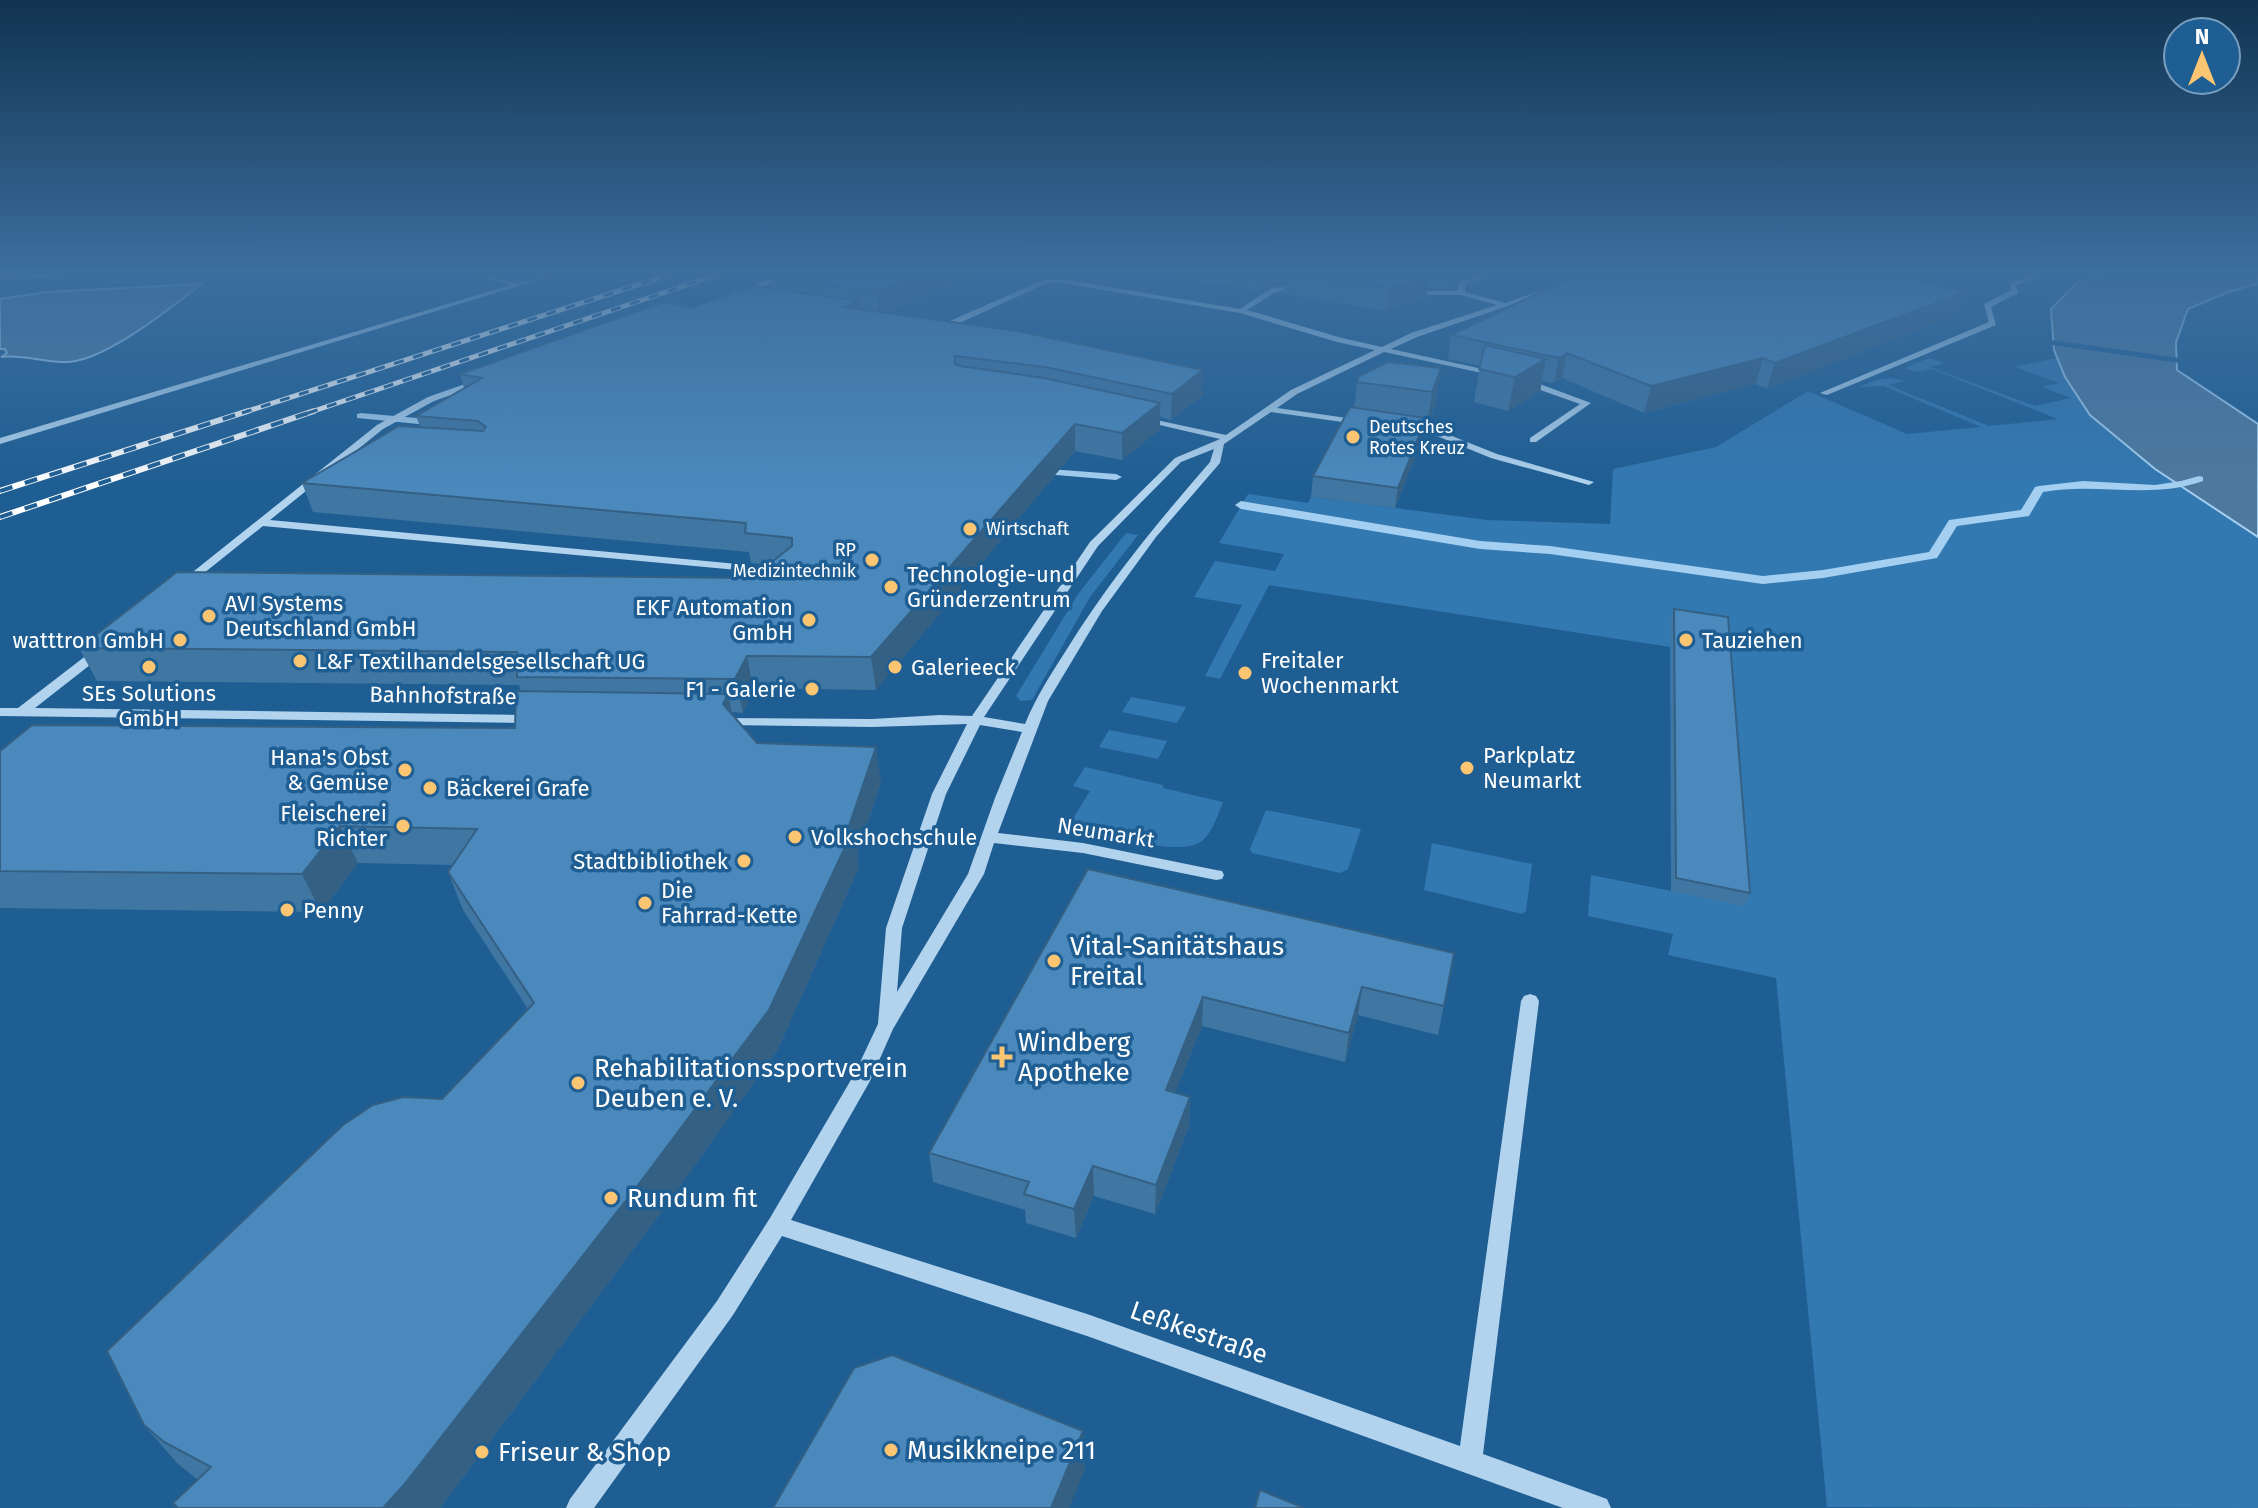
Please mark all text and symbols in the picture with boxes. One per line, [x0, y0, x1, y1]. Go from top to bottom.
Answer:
north arrow [2162, 16, 2242, 96]
text: N [2195, 23, 2209, 50]
place label: Deutsches Rotes Kreuz [1369, 416, 1465, 459]
marker: Deutsches Rotes Kreuz [1344, 428, 1362, 446]
place label: Wirtschaft [986, 518, 1070, 540]
marker: Wirtschaft [961, 520, 979, 538]
place label: RP Medizintechnik [733, 539, 857, 582]
marker: RP Medizintechnik [863, 551, 881, 569]
place label: Technologie-und Gründerzentrum [907, 561, 1075, 613]
marker: Technologie-und Gründerzentrum [882, 578, 900, 596]
place label: AVI Systems Deutschland GmbH [225, 590, 417, 642]
place label: EKF Automation GmbH [635, 594, 793, 646]
marker: AVI Systems Deutschland GmbH [200, 607, 218, 625]
marker: EKF Automation GmbH [800, 611, 818, 629]
place label: watttron GmbH [13, 627, 164, 654]
place label: Tauziehen [1702, 627, 1803, 654]
marker: watttron GmbH [171, 631, 189, 649]
marker: Tauziehen [1677, 631, 1695, 649]
place label: Freitaler Wochenmarkt [1261, 647, 1399, 699]
place label: L&F Textilhandelsgesellschaft UG [316, 648, 646, 675]
marker: L&F Textilhandelsgesellschaft UG [291, 652, 309, 670]
place label: Galerieeck [911, 654, 1016, 681]
marker: SEs Solutions GmbH [140, 658, 158, 676]
marker: Galerieeck [886, 658, 904, 676]
marker: Freitaler Wochenmarkt [1236, 664, 1254, 682]
place label: F1 - Galerie [685, 676, 796, 703]
place label: SEs Solutions GmbH [82, 680, 216, 732]
marker: F1 - Galerie [803, 680, 821, 698]
street label: Bahnhofstraße [369, 681, 517, 710]
place label: Parkplatz Neumarkt [1483, 742, 1581, 794]
place label: Hana's Obst & Gemüse [270, 744, 389, 796]
marker: Parkplatz Neumarkt [1458, 759, 1476, 777]
marker: Hana's Obst & Gemüse [396, 761, 414, 779]
place label: Bäckerei Grafe [446, 775, 590, 802]
marker: Bäckerei Grafe [421, 779, 439, 797]
place label: Fleischerei Richter [280, 800, 387, 852]
street label: Neumarkt [1055, 811, 1157, 854]
marker: Fleischerei Richter [394, 817, 412, 835]
place label: Volkshochschule [811, 824, 977, 851]
marker: Volkshochschule [786, 828, 804, 846]
place label: Stadtbibliothek [573, 848, 729, 875]
marker: Stadtbibliothek [735, 852, 753, 870]
place label: Die Fahrrad-Kette [661, 877, 798, 929]
marker: Die Fahrrad-Kette [636, 894, 654, 912]
place label: Penny [303, 897, 364, 924]
marker: Penny [278, 901, 296, 919]
place label: Vital-Sanitätshaus Freital [1070, 931, 1284, 992]
marker: Vital-Sanitätshaus Freital [1045, 952, 1063, 970]
place label: Windberg Apotheke [1018, 1027, 1131, 1088]
marker: Windberg Apotheke [993, 1048, 1011, 1066]
place label: Rehabilitationssportverein Deuben e. V. [594, 1053, 908, 1114]
marker: Rehabilitationssportverein Deuben e. V. [569, 1074, 587, 1092]
place label: Rundum fit [627, 1183, 758, 1214]
marker: Rundum fit [602, 1189, 620, 1207]
street label: Leßkestraße [1126, 1294, 1272, 1370]
place label: Musikkneipe 211 [907, 1435, 1096, 1466]
place label: Friseur & Shop [498, 1437, 671, 1468]
marker: Musikkneipe 211 [882, 1441, 900, 1459]
marker: Friseur & Shop [473, 1443, 491, 1461]

